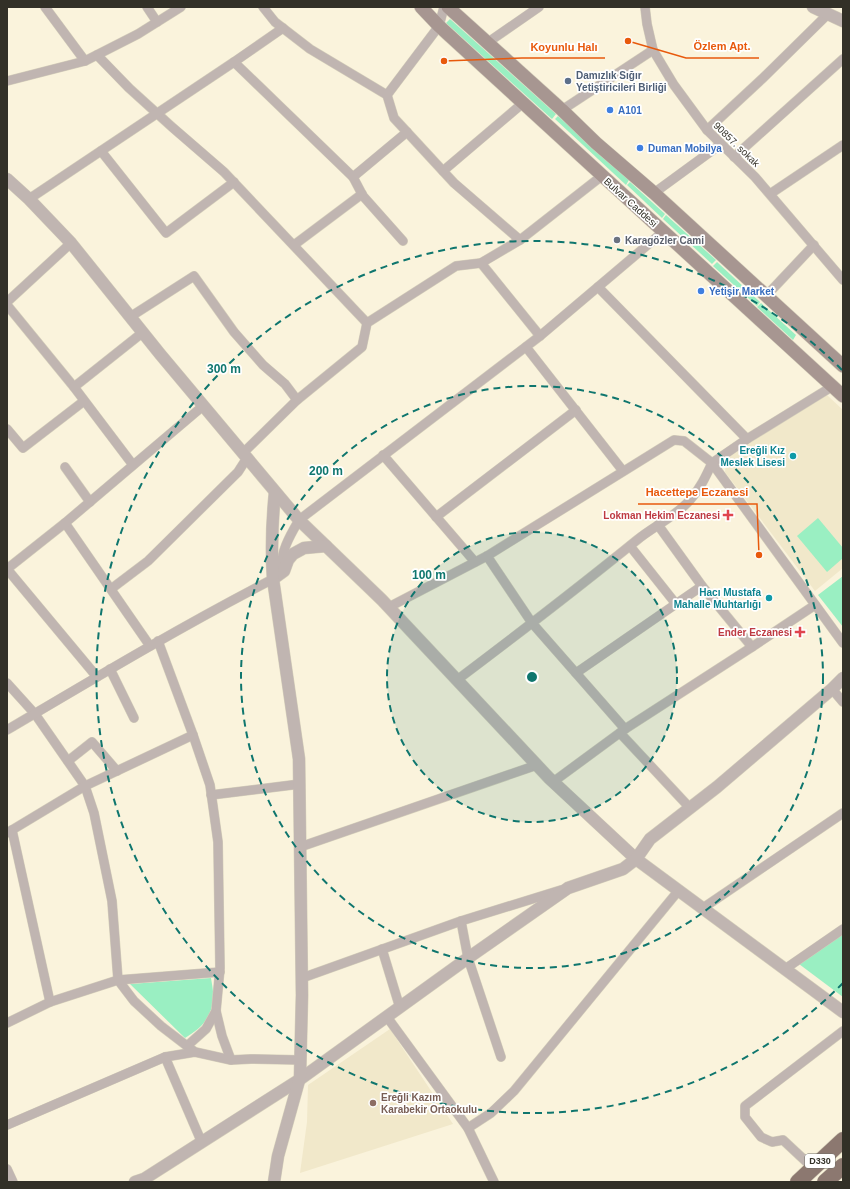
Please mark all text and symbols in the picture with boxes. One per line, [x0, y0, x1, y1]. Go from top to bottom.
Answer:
callout: Koyunlu Halı [522, 35, 605, 58]
callout: Özlem Apt. [686, 35, 759, 58]
text: Özlem Apt. [693, 40, 751, 52]
text: Koyunlu Halı [530, 41, 598, 53]
place label: Damızlık Sığır Yetiştiricileri Birliği [576, 70, 667, 93]
marker: Damızlık Sığır Yetiştiricileri Birliği [563, 76, 573, 86]
marker: A101 [605, 105, 615, 115]
place label: A101 [618, 105, 642, 116]
street label: 90857. sokak [711, 120, 763, 170]
marker: Duman Mobilya [635, 143, 645, 153]
place label: Duman Mobilya [648, 143, 722, 154]
street label: Bulvar Caddesi [602, 176, 660, 229]
marker: Karagözler Cami [612, 235, 622, 245]
place label: Karagözler Cami [625, 235, 704, 246]
marker: Yetişir Market [696, 286, 706, 296]
place label: Yetişir Market [709, 286, 775, 297]
text: 300 m [207, 362, 241, 376]
place label: Ereğli Kız Meslek Lisesi [721, 445, 785, 468]
marker: Ereğli Kız Meslek Lisesi [788, 451, 798, 461]
text: 200 m [309, 464, 343, 478]
callout: Hacettepe Eczanesi [638, 481, 757, 504]
text: Hacettepe Eczanesi [646, 486, 748, 498]
place label: Lokman Hekim Eczanesi [603, 510, 720, 521]
marker: Lokman Hekim Eczanesi [723, 510, 733, 520]
text: 100 m [412, 568, 446, 582]
place label: Hacı Mustafa Mahalle Muhtarlığı [674, 587, 761, 610]
marker: Hacı Mustafa Mahalle Muhtarlığı [764, 593, 774, 603]
place label: Ender Eczanesi [718, 627, 792, 638]
marker: Ender Eczanesi [795, 627, 805, 637]
centre of rings [525, 670, 539, 684]
place label: Ereğli Kazım Karabekir Ortaokulu [381, 1092, 477, 1115]
marker: Ereğli Kazım Karabekir Ortaokulu [368, 1098, 378, 1108]
road number: D330 [805, 1154, 835, 1168]

